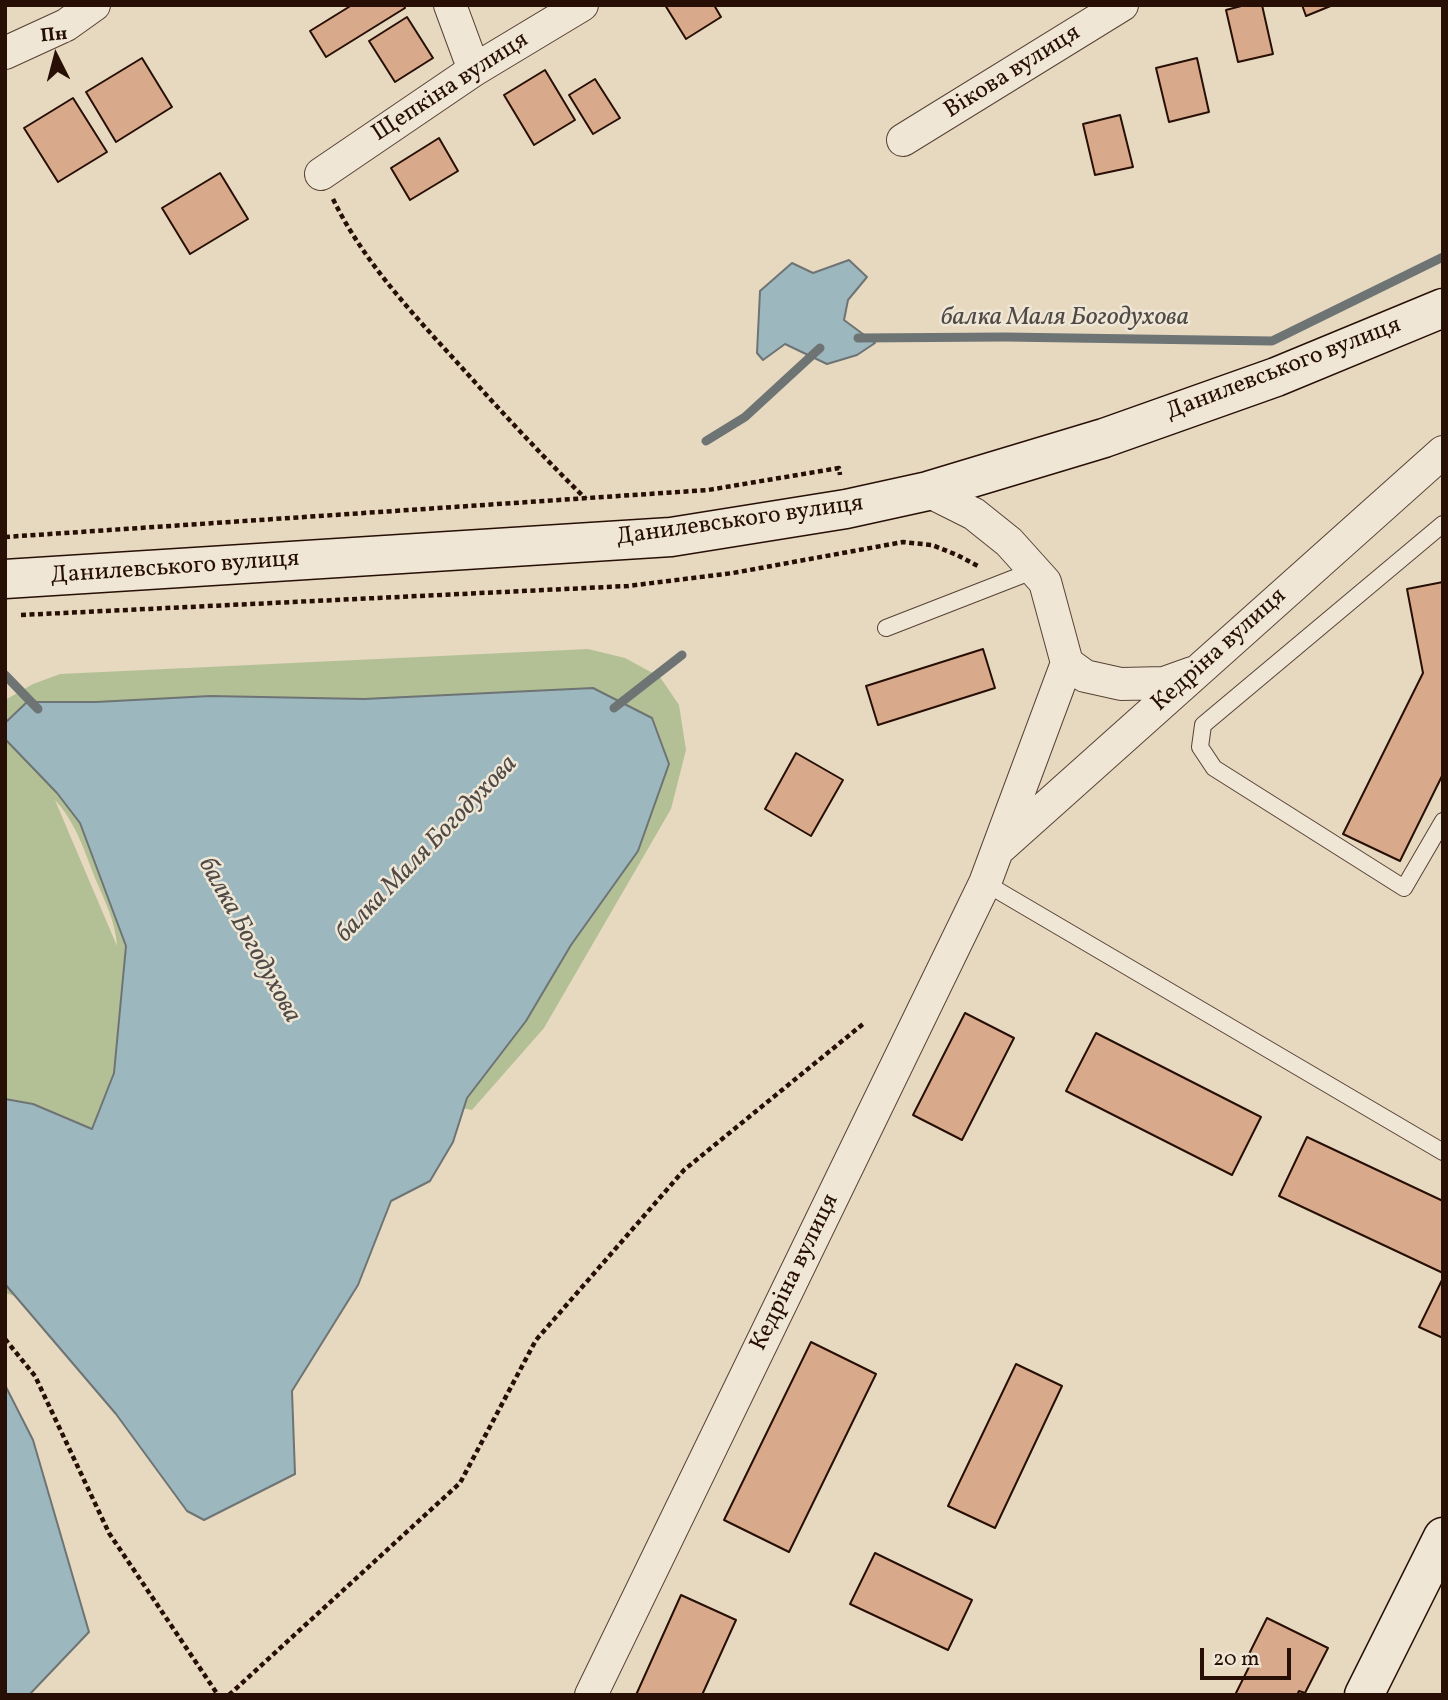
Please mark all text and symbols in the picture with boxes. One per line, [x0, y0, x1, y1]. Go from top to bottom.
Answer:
street label: Вікова вулиця [940, 20, 1086, 126]
north arrow [21, 21, 91, 91]
text: Пн [39, 21, 69, 49]
street label: Щепкіна вулиця [367, 27, 535, 149]
water label: балка Маля Богодухова [941, 303, 1189, 335]
street label: Данилевського вулиця [1163, 312, 1405, 428]
street label: Данилевського вулиця [615, 490, 865, 554]
street label: Данилевського вулиця [50, 546, 300, 592]
street label: Кедріна вулиця [1147, 583, 1293, 719]
water label: балка Маля Богодухова [331, 750, 525, 950]
water label: балка Богодухова [190, 853, 306, 1029]
street label: Кедріна вулиця [746, 1190, 846, 1356]
scale bar [1203, 1634, 1294, 1678]
text: 20 m [1213, 1645, 1259, 1674]

